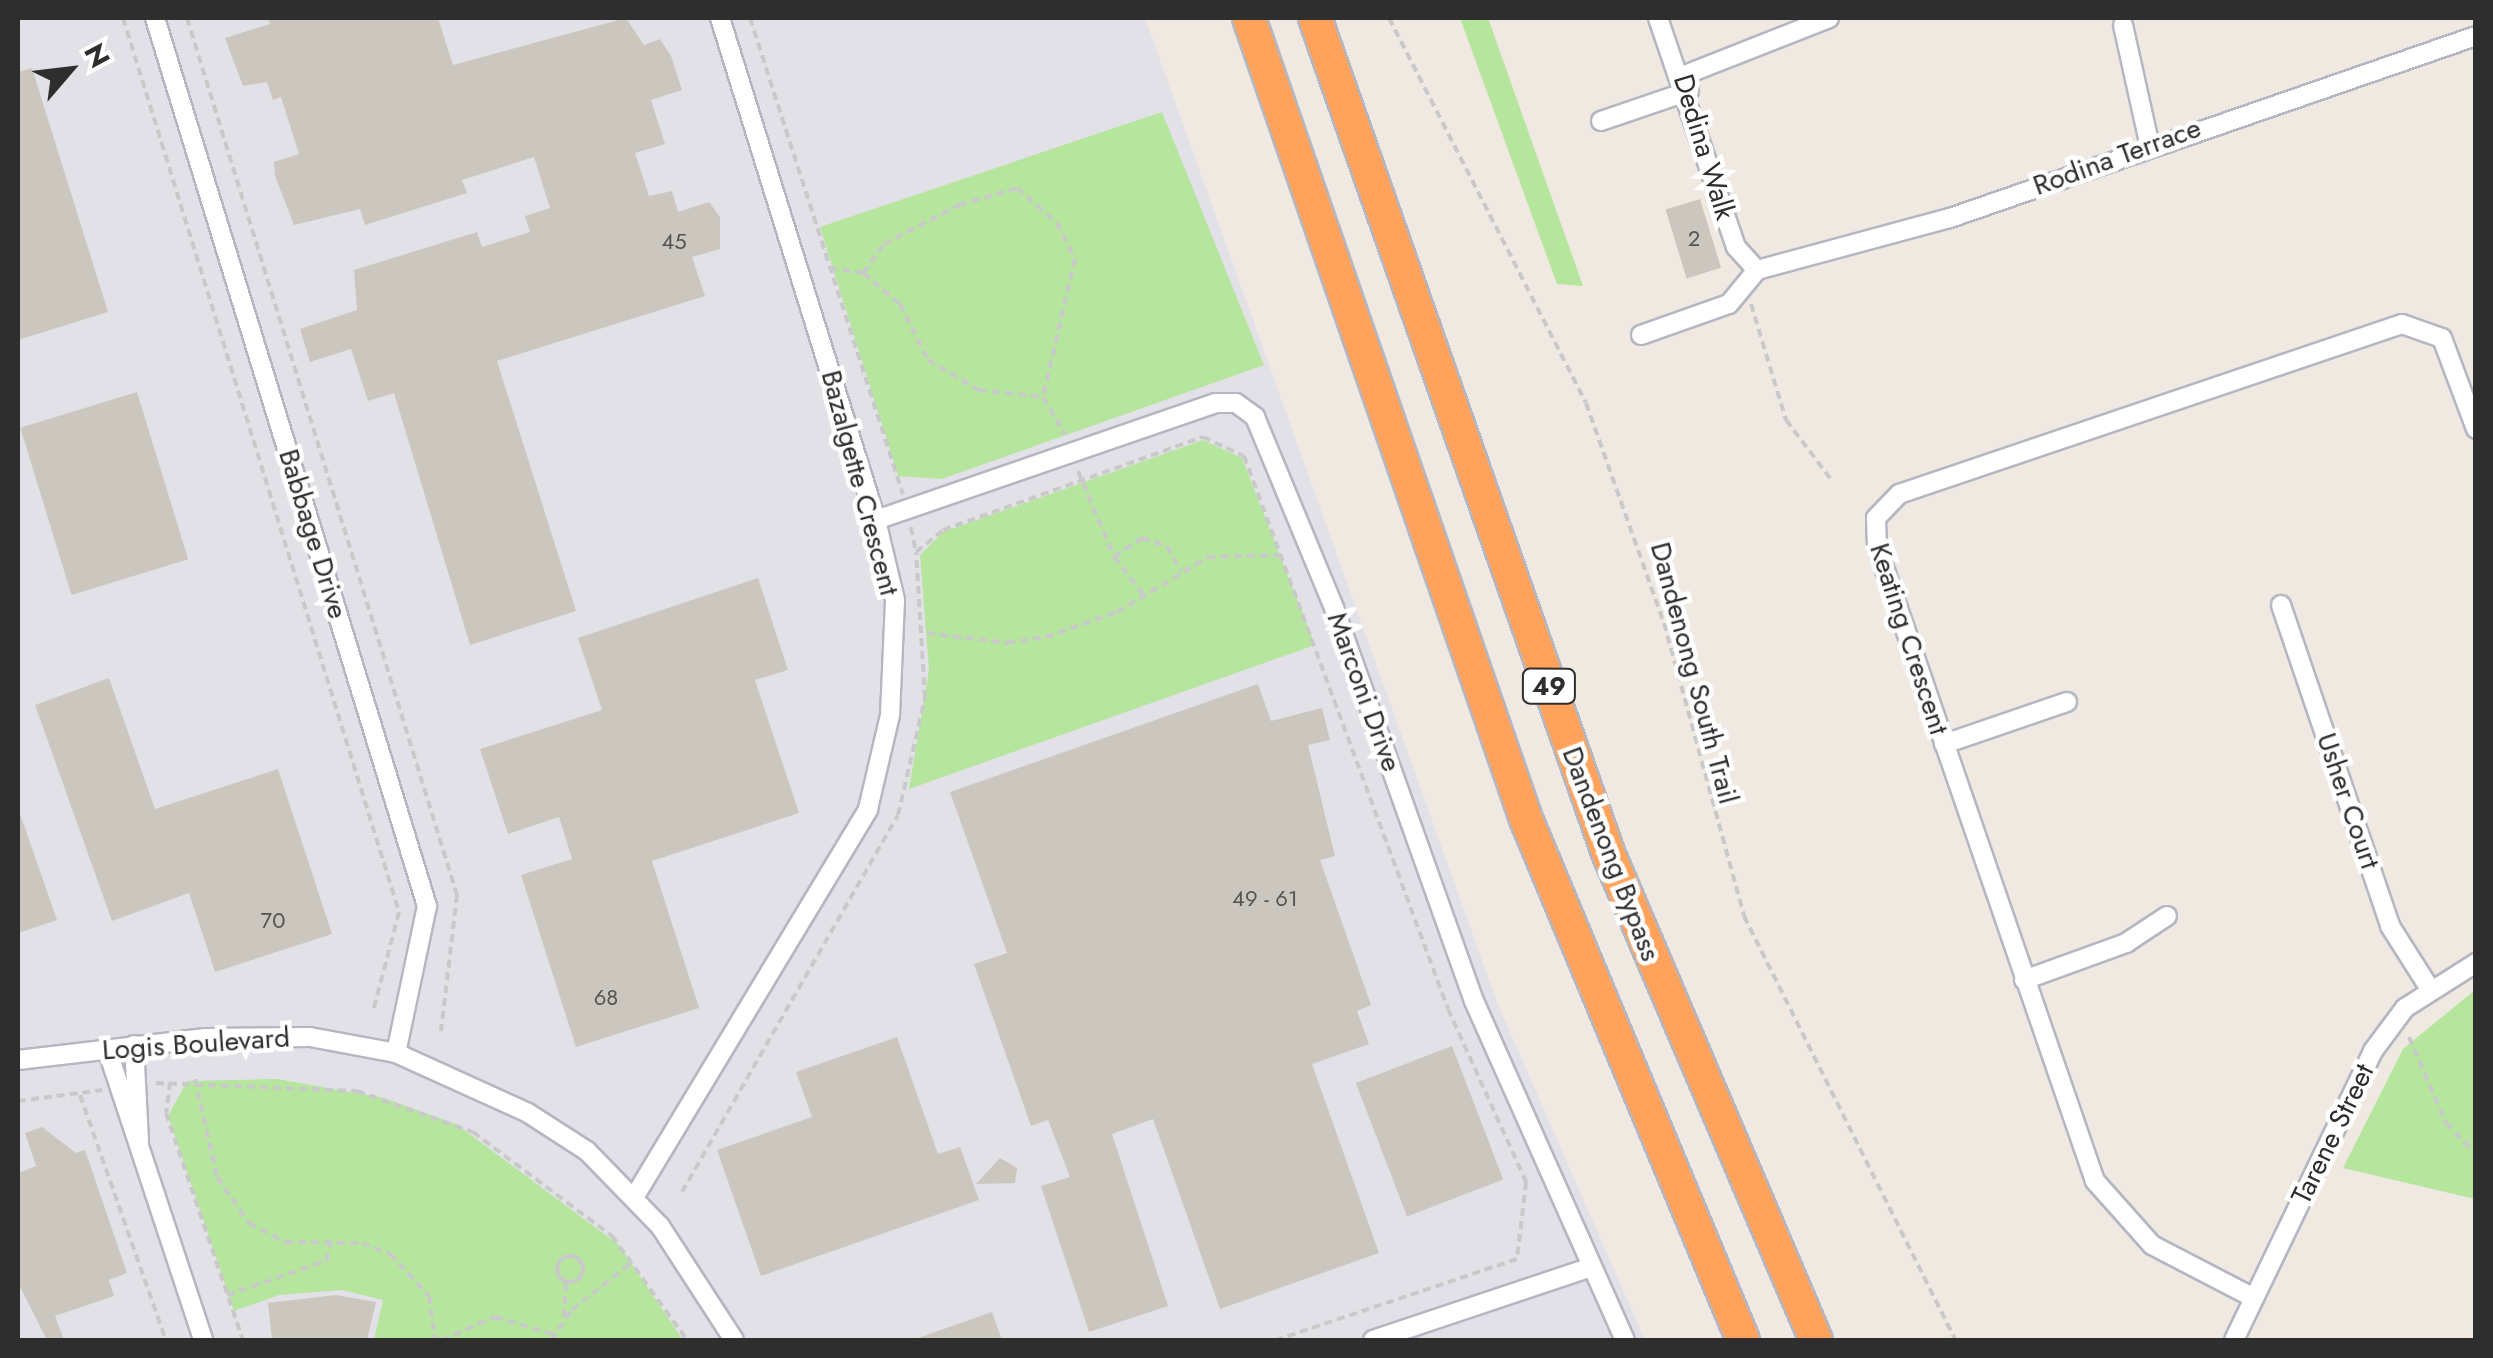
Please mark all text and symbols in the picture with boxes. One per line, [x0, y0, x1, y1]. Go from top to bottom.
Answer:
north arrow [20, 20, 120, 120]
text: N [74, 36, 120, 75]
street label: Dedina Walk [1666, 70, 1742, 224]
street label: Rodina Terrace [2029, 111, 2205, 203]
house number: 2 [1688, 226, 1700, 252]
house number: 45 [661, 229, 687, 255]
street label: Bazalgette Crescent [814, 367, 906, 599]
street label: Babbage Drive [271, 445, 355, 623]
street label: Dandenong South Trail [1643, 539, 1745, 807]
street label: Keating Crescent [1862, 539, 1956, 739]
street label: Marconi Drive [1320, 608, 1408, 776]
road number: 49 [1522, 666, 1576, 706]
street label: Usher Court [2309, 729, 2387, 873]
street label: Dandenong Bypass [1555, 742, 1667, 966]
house number: 49 - 61 [1232, 886, 1298, 912]
house number: 70 [261, 908, 285, 934]
house number: 68 [594, 985, 618, 1011]
street label: Logis Boulevard [101, 1021, 291, 1067]
street label: Tarene Street [2285, 1058, 2381, 1210]

